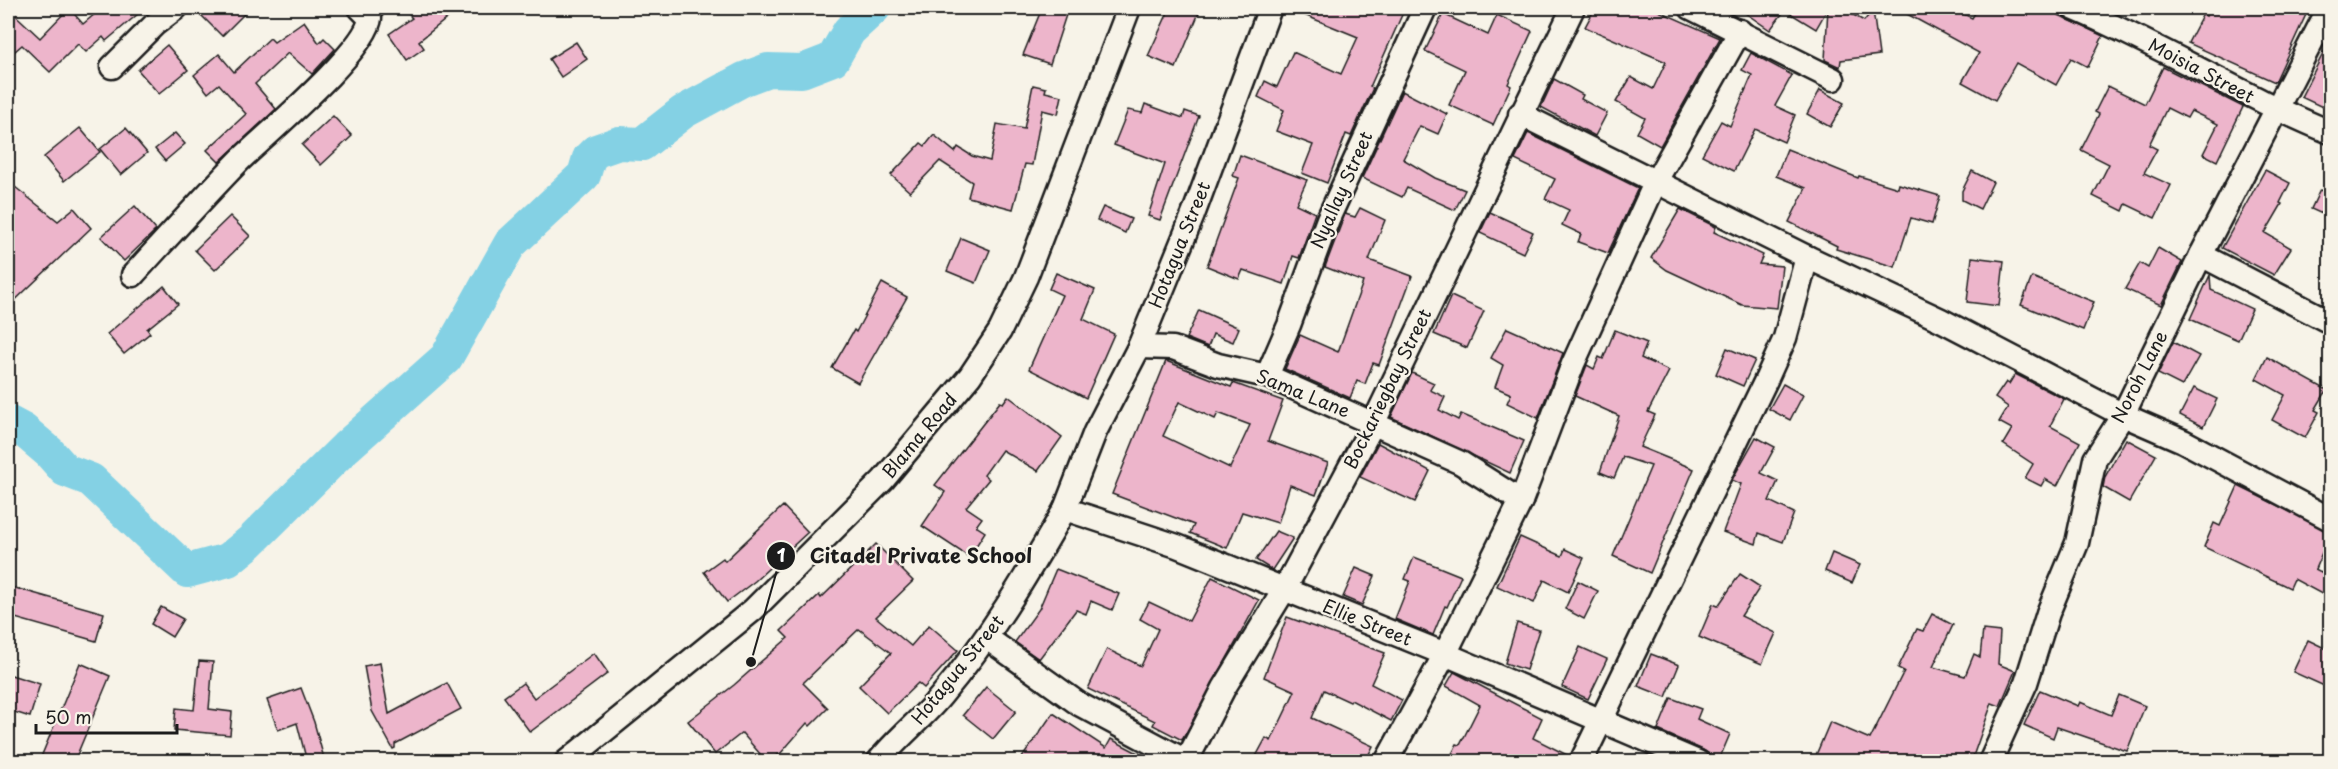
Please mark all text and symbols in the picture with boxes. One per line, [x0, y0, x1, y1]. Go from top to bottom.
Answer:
street label: Moisia Street [2144, 30, 2259, 109]
street label: Nyallay Street [1303, 126, 1379, 252]
street label: Hotagua Street [1141, 177, 1216, 312]
street label: Bockariegbay Street [1336, 304, 1437, 473]
street label: Noroh Lane [2104, 325, 2174, 427]
street label: Sama Lane [1253, 362, 1354, 424]
street label: Blama Road [875, 386, 963, 484]
callout: Citadel Private School [766, 537, 1045, 575]
text: Citadel Private School [810, 540, 1032, 570]
text: 1 [777, 541, 786, 568]
street label: Ellie Street [1319, 592, 1416, 652]
street label: Hotagua Street [904, 608, 1010, 730]
scale bar [36, 697, 177, 735]
text: 50 m [45, 703, 92, 730]

